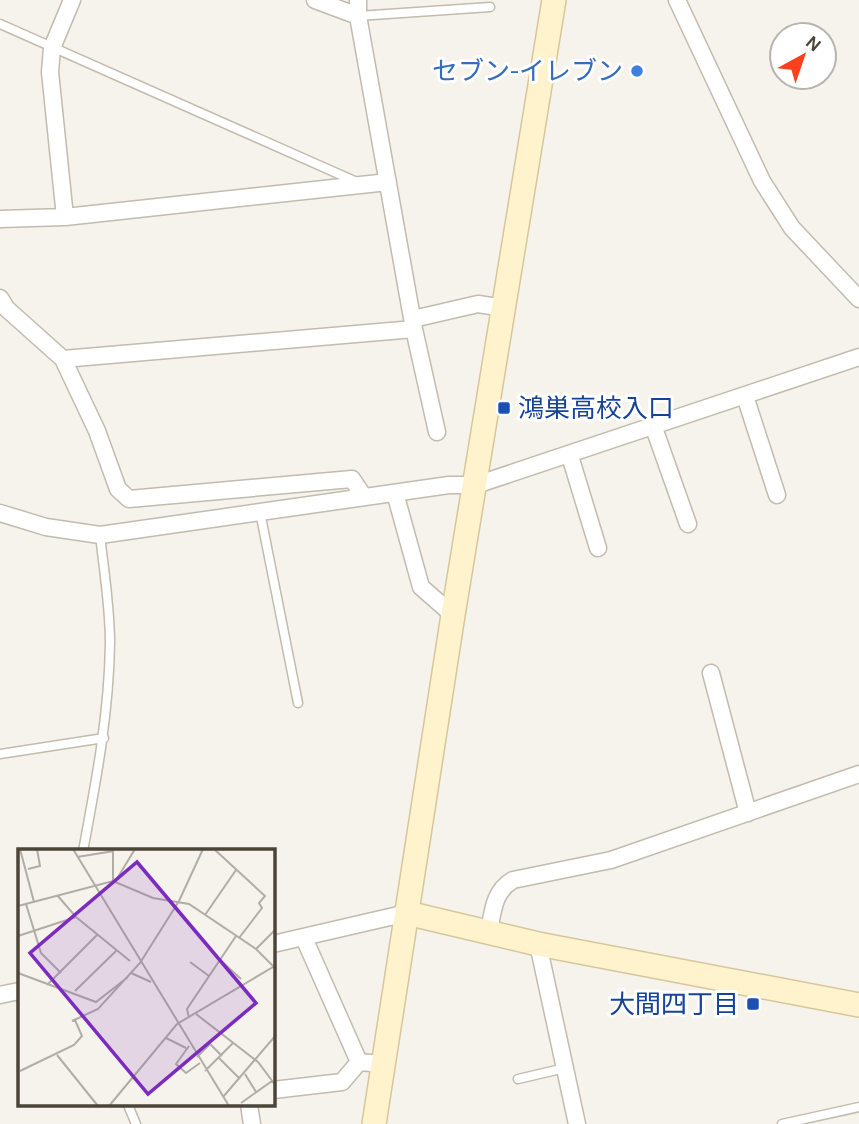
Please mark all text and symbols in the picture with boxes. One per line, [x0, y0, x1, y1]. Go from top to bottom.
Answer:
north arrow [768, 21, 838, 91]
text: N [801, 31, 826, 57]
place label: セブン-イレブン [432, 56, 623, 87]
marker: セブン-イレブン [629, 63, 645, 79]
place label: 鴻巣高校入口 [518, 393, 674, 424]
marker: 鴻巣高校入口 [496, 400, 512, 416]
inset map [18, 849, 275, 1106]
place label: 大間四丁目 [609, 989, 739, 1020]
marker: 大間四丁目 [745, 996, 761, 1012]

